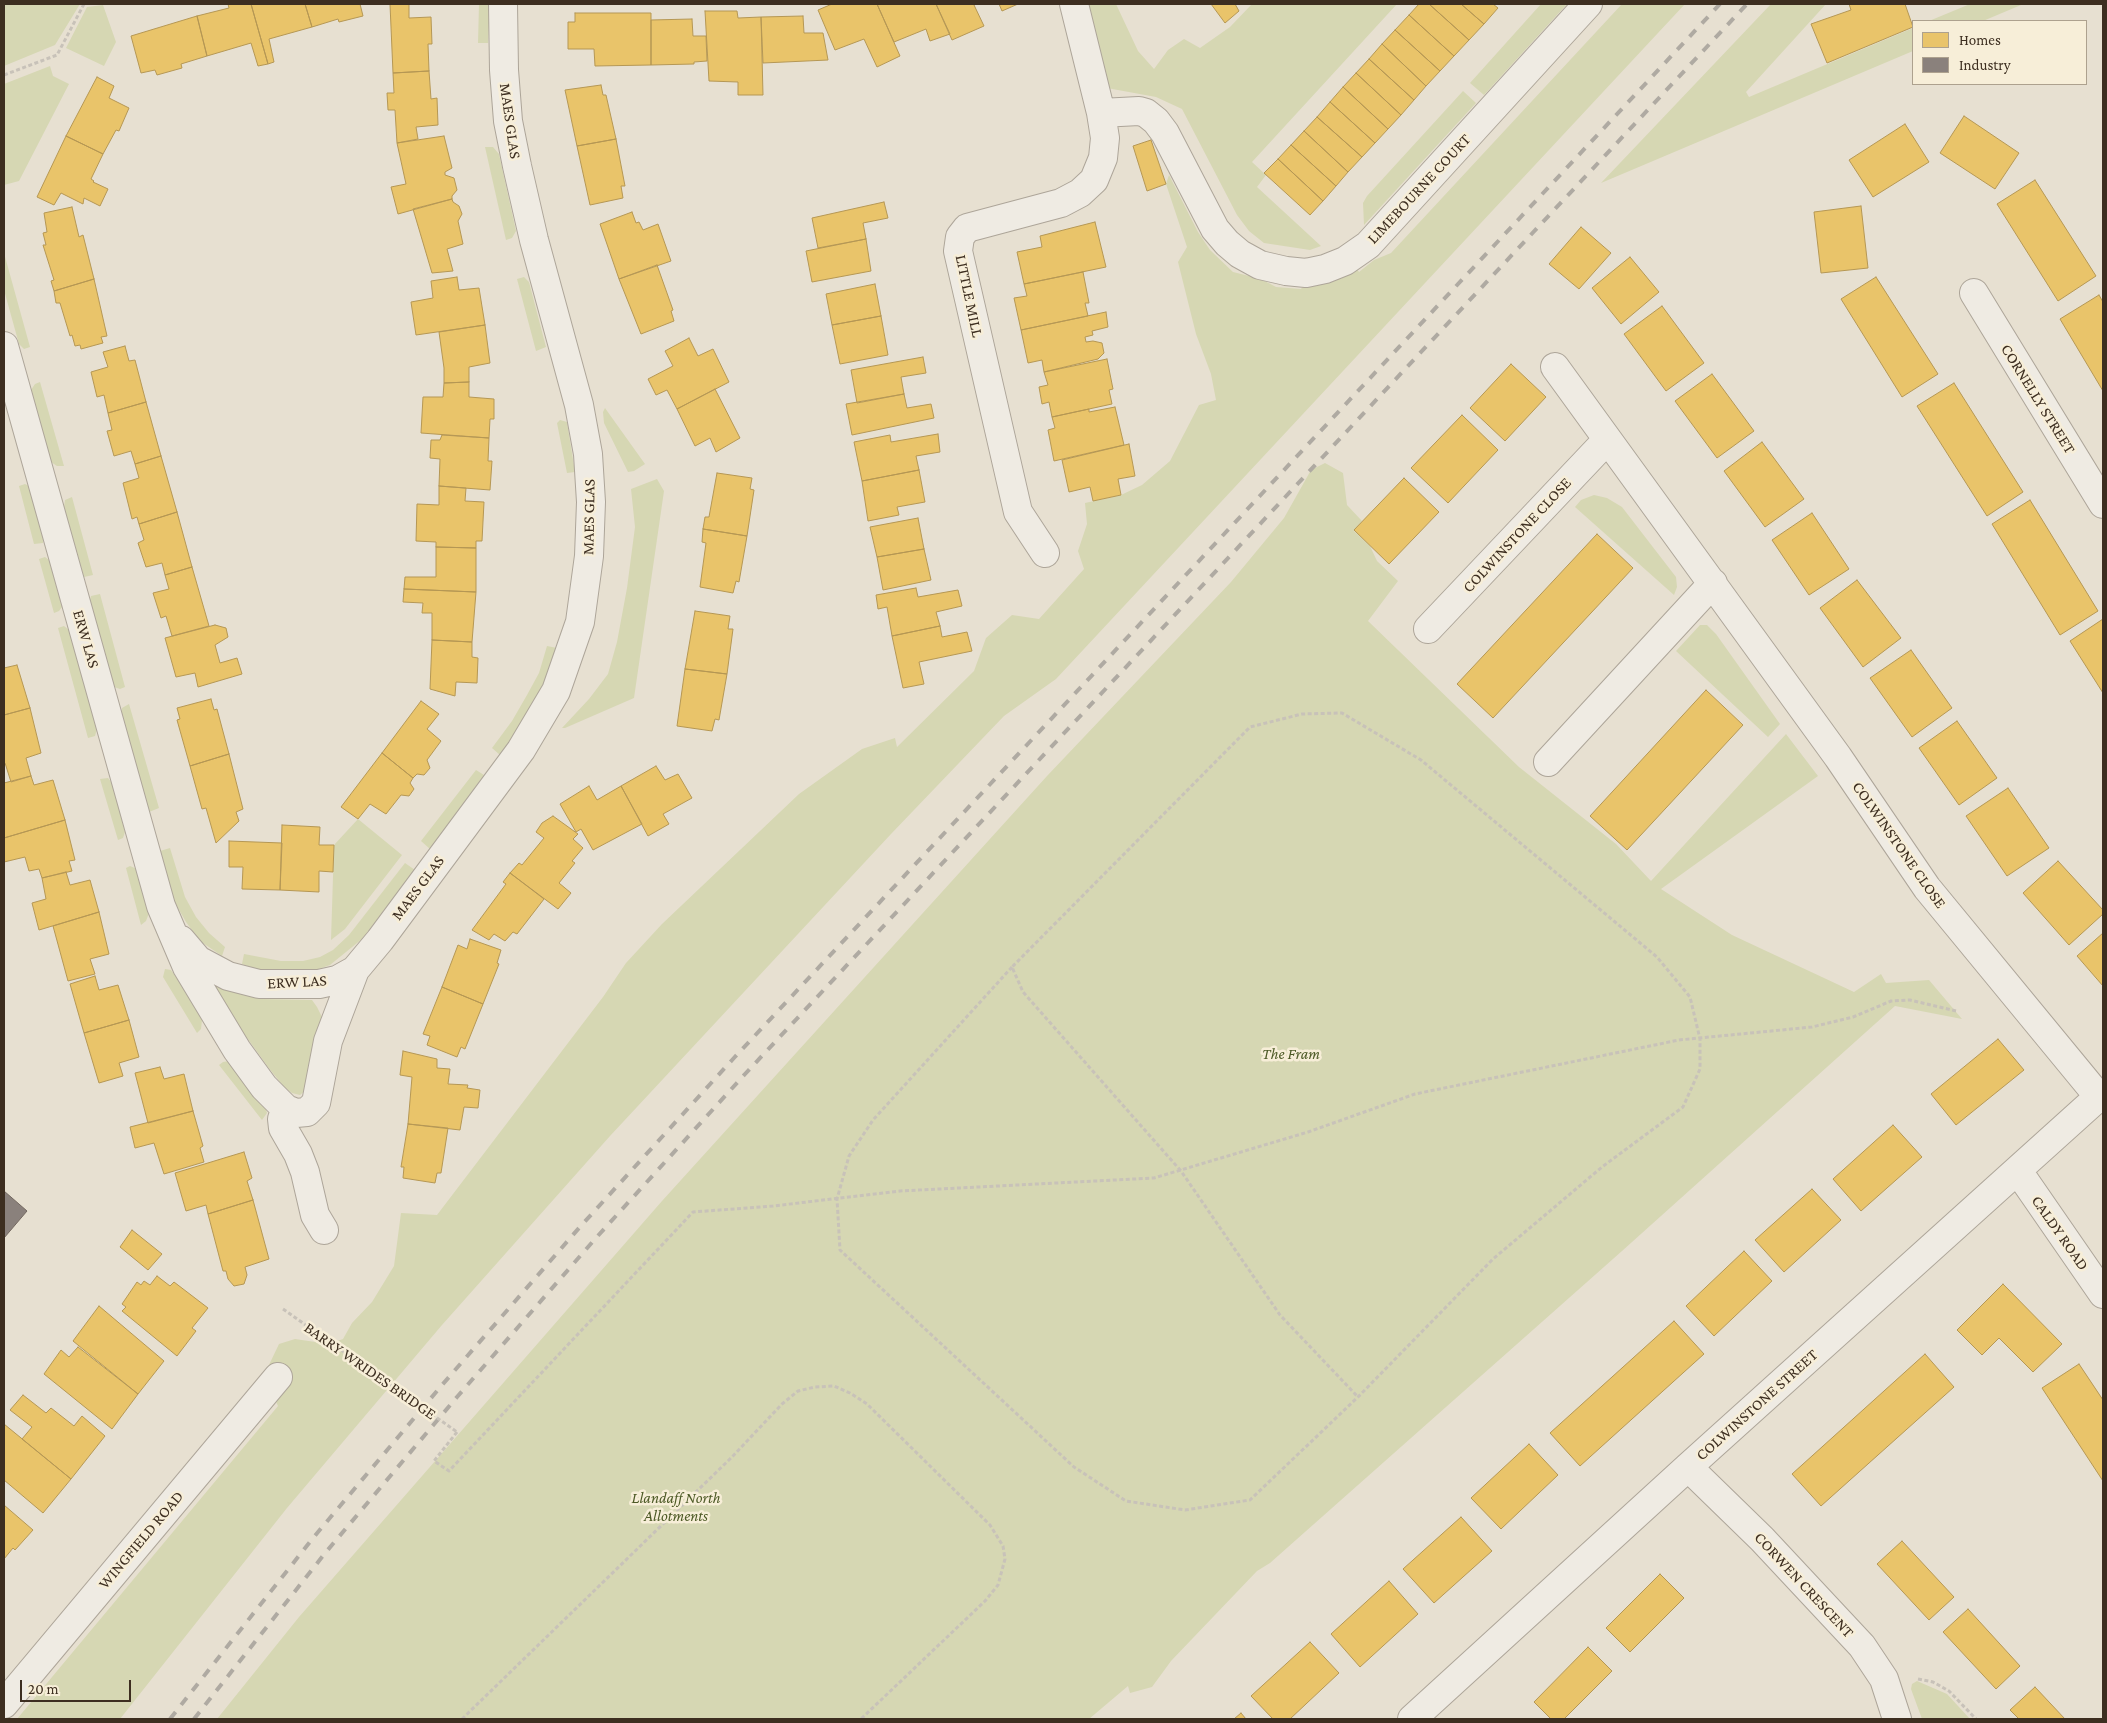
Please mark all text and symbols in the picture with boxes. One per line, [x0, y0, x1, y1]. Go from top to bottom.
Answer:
legend [1912, 20, 2087, 85]
text: Homes [1959, 32, 2001, 48]
text: Industry [1959, 57, 2011, 73]
street label: MAES GLAS [495, 82, 525, 160]
street label: LIMEBOURNE COURT [1363, 130, 1475, 248]
street label: LITTLE MILL [951, 253, 987, 339]
street label: CORNELLY STREET [1997, 341, 2079, 457]
street label: COLWINSTONE CLOSE [1459, 473, 1575, 597]
street label: MAES GLAS [579, 479, 599, 555]
street label: ERW LAS [69, 608, 103, 670]
street label: COLWINSTONE CLOSE [1848, 778, 1950, 912]
street label: MAES GLAS [387, 852, 449, 924]
street label: ERW LAS [267, 971, 327, 993]
park label: The Fram [1262, 1044, 1320, 1064]
street label: CALDY ROAD [2027, 1192, 2093, 1274]
street label: BARRY WRIDES BRIDGE [300, 1318, 440, 1424]
street label: COLWINSTONE STREET [1692, 1345, 1822, 1465]
street label: WINGFIELD ROAD [94, 1487, 188, 1593]
park label: Llandaff North Allotments [631, 1488, 721, 1526]
street label: CORWEN CRESCENT [1750, 1528, 1858, 1642]
scale bar [22, 1670, 134, 1702]
text: 20 m [28, 1681, 59, 1697]

